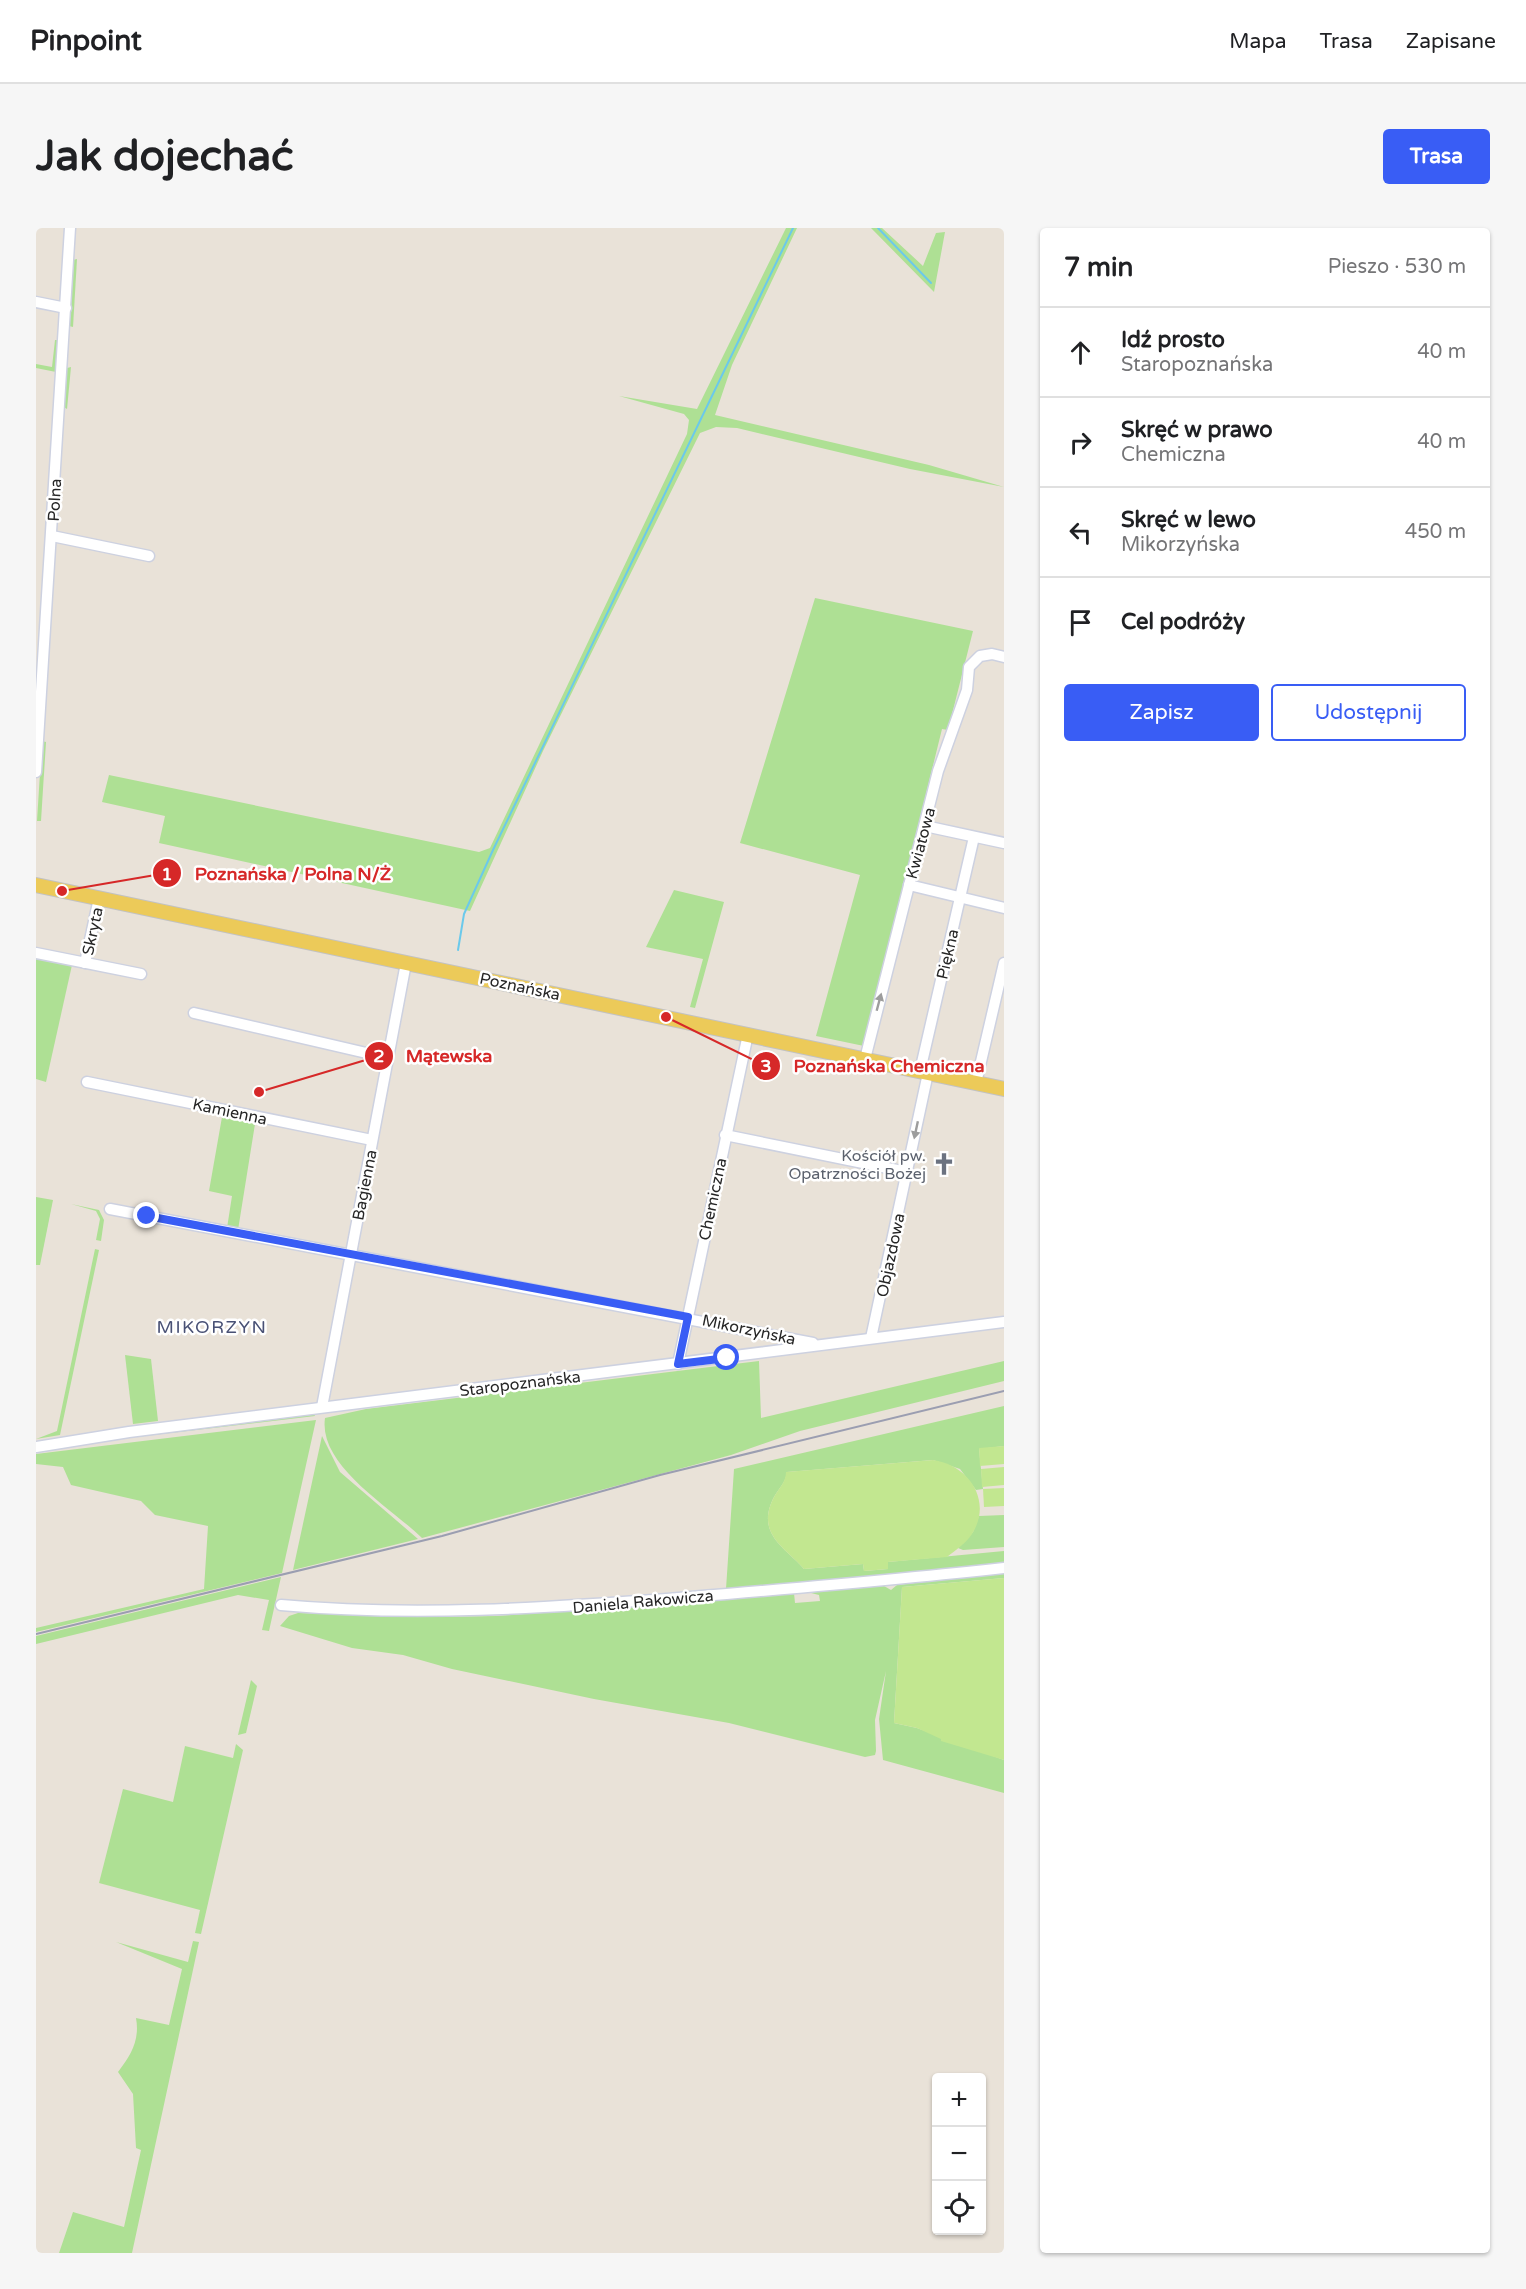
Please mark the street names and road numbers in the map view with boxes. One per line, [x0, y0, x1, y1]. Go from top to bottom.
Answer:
street label: Polna [44, 478, 66, 522]
street label: Kwiatowa [902, 805, 940, 881]
street label: Skryta [78, 905, 108, 957]
street label: Piękna [932, 927, 963, 981]
street label: Poznańska [478, 969, 562, 1005]
street label: Kamienna [191, 1094, 269, 1130]
street label: Bagienna [348, 1148, 382, 1222]
street label: Chemiczna [694, 1156, 731, 1242]
street label: Objazdowa [872, 1211, 910, 1299]
street label: Mikorzyńska [700, 1310, 797, 1350]
street label: Staropoznańska [458, 1367, 582, 1401]
street label: Daniela Rakowicza [572, 1586, 714, 1618]

